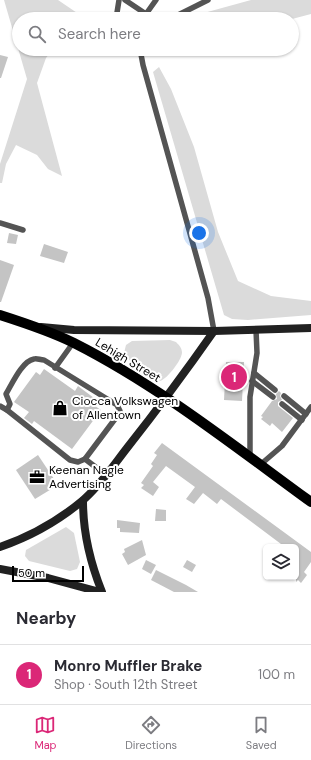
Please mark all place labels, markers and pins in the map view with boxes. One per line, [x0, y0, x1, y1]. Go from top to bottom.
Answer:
pin: 1 [221, 362, 247, 392]
place label: Ciocca Volkswagen of Allentown [72, 393, 178, 423]
shop icon: Ciocca Volkswagen of Allentown [51, 399, 69, 417]
place label: Keenan Nagle Advertising [49, 462, 124, 492]
office icon: Keenan Nagle Advertising [28, 468, 46, 486]

